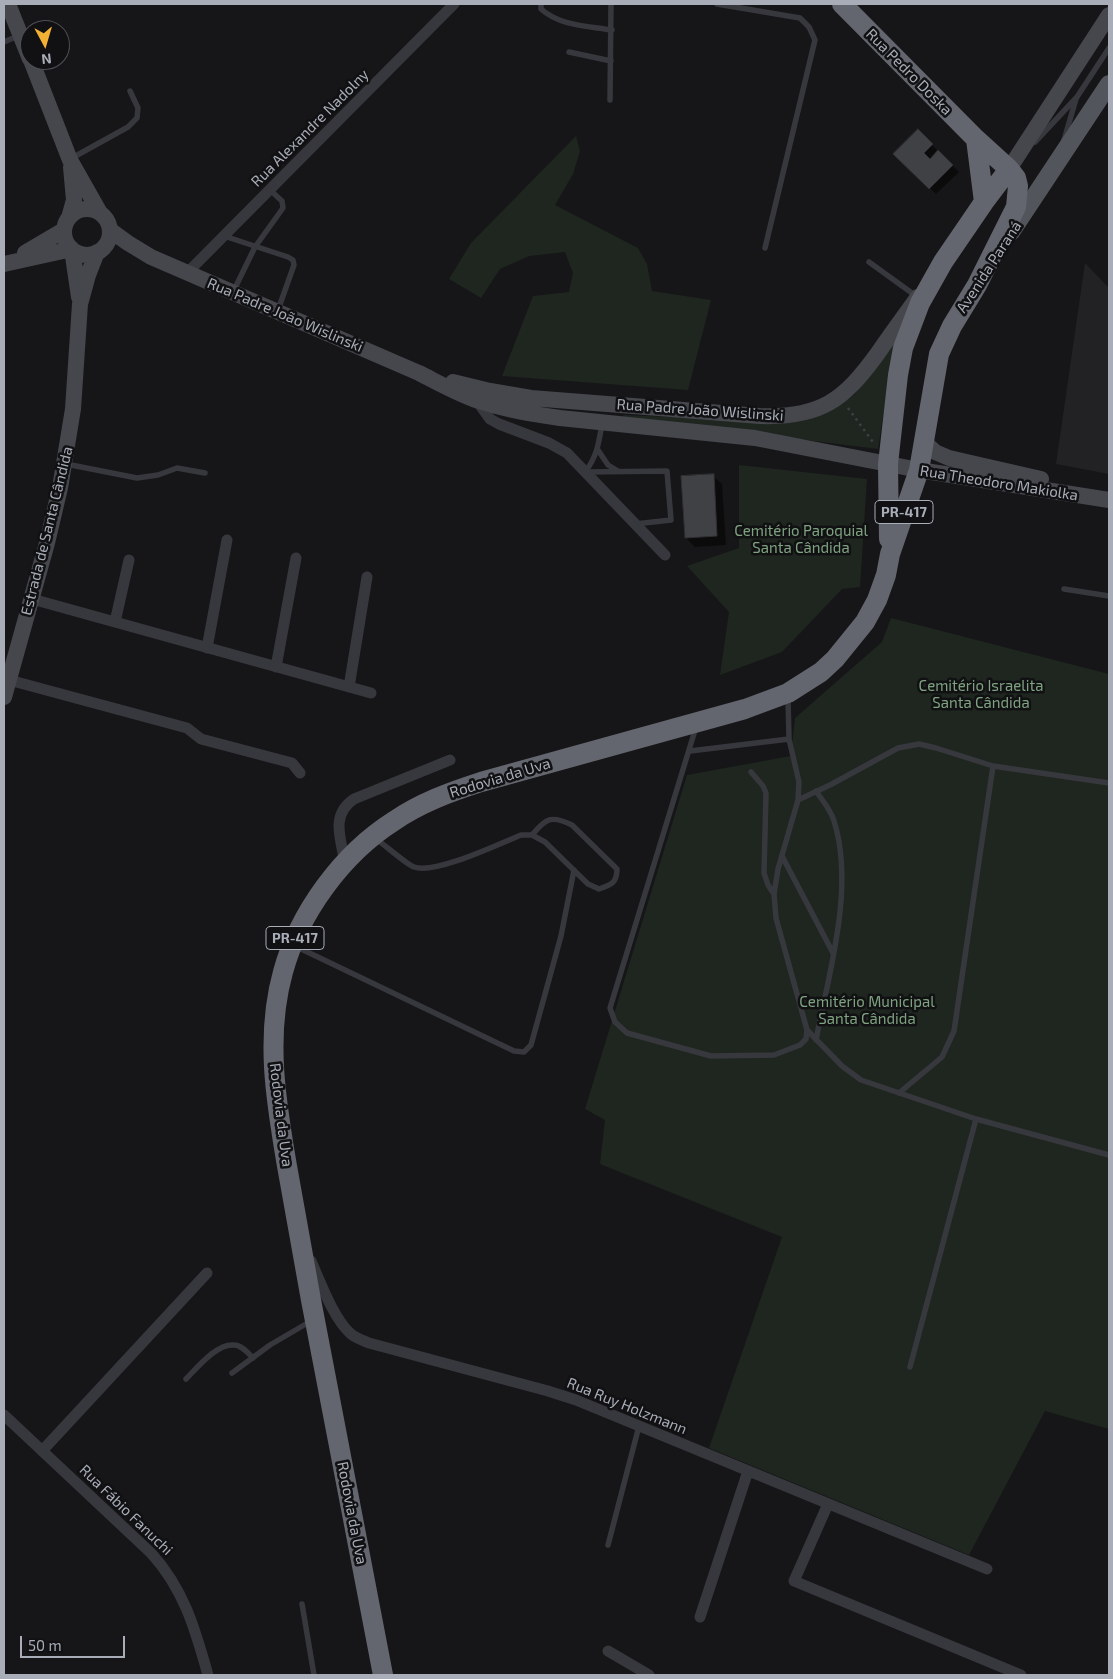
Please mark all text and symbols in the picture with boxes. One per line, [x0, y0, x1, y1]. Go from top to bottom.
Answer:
north arrow [20, 20, 70, 70]
street label: Rua Pedro Doska [862, 25, 956, 119]
text: N [41, 50, 52, 68]
street label: Rua Alexandre Nadolny [247, 65, 373, 191]
street label: Avenida Paraná [953, 218, 1025, 316]
street label: Rua Padre João Wislinski [204, 274, 366, 356]
street label: Rua Padre João Wislinski [616, 395, 784, 425]
street label: Estrada de Santa Cândida [17, 445, 77, 617]
street label: Rua Theodoro Makiolka [919, 462, 1079, 504]
road number: PR-417 [875, 501, 933, 524]
park label: Cemitério Paroquial Santa Cândida [734, 522, 868, 557]
park label: Cemitério Israelita Santa Cândida [919, 677, 1043, 712]
street label: Rodovia da Uva [448, 754, 552, 802]
road number: PR-417 [266, 926, 324, 950]
park label: Cemitério Municipal Santa Cândida [799, 993, 935, 1028]
street label: Rodovia da Uva [266, 1062, 296, 1168]
street label: Rua Ruy Holzmann [564, 1374, 690, 1438]
street label: Rodovia da Uva [333, 1460, 371, 1566]
street label: Rua Fábio Fanuchi [76, 1461, 176, 1559]
scale bar [22, 1626, 128, 1658]
text: 50 m [28, 1636, 62, 1654]

